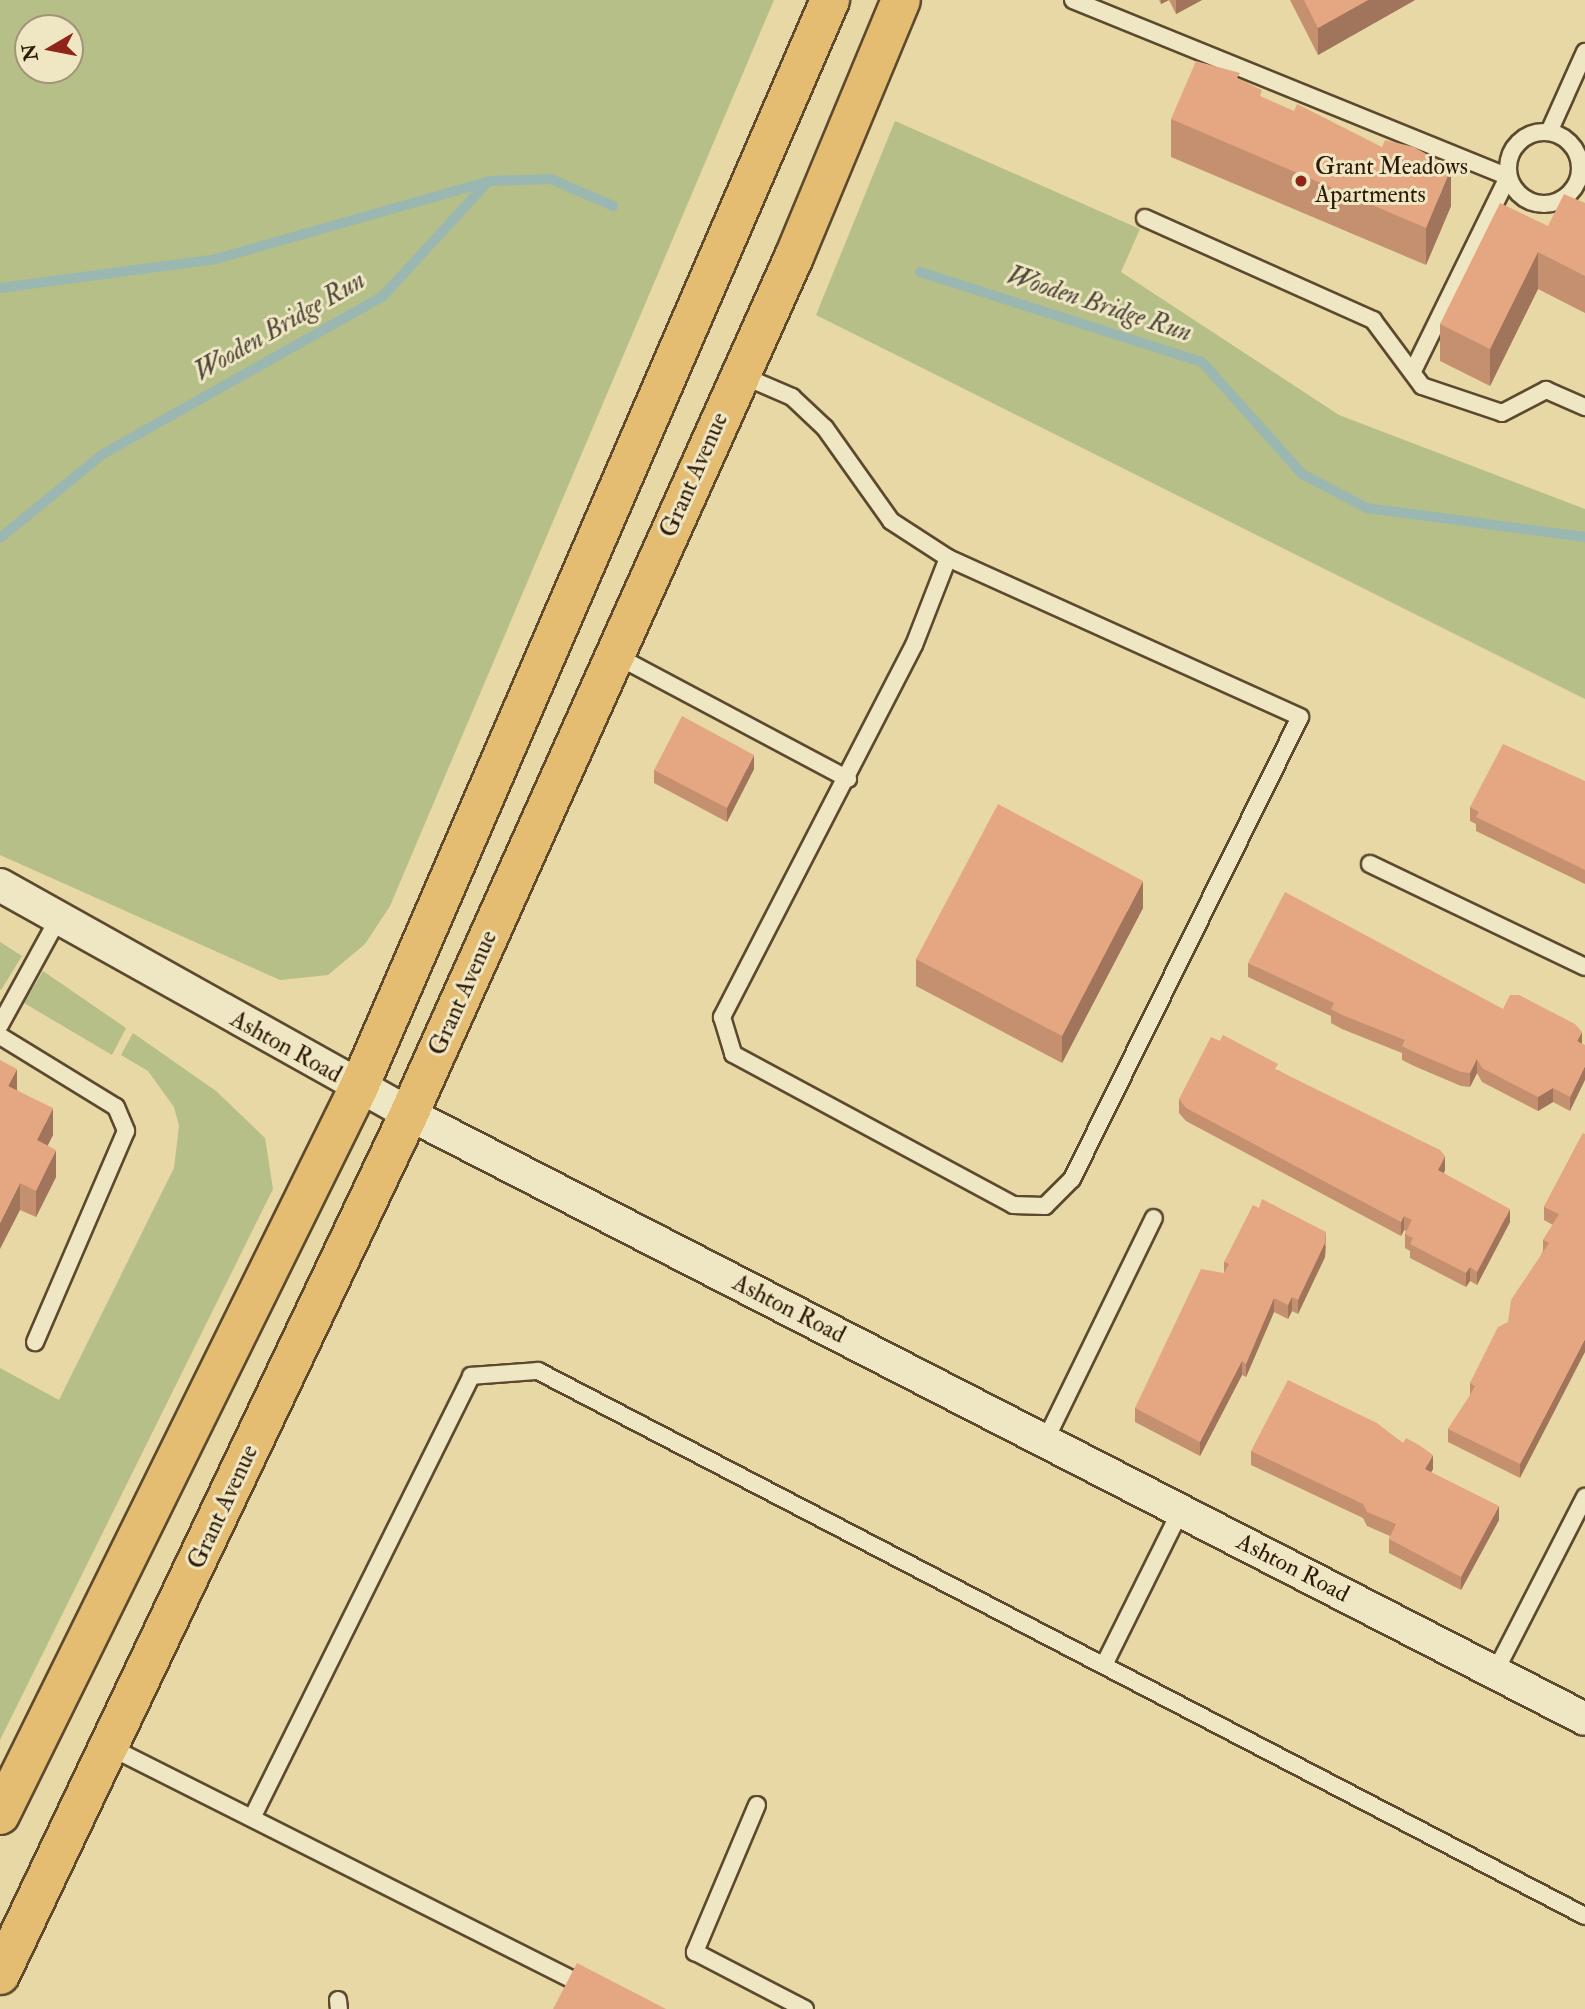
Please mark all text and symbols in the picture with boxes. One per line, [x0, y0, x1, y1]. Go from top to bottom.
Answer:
north arrow [14, 14, 84, 84]
text: N [17, 42, 44, 63]
place label: Grant Meadows Apartments [1315, 153, 1468, 209]
marker: Grant Meadows Apartments [1293, 173, 1309, 189]
water label: Wooden Bridge Run [1003, 260, 1195, 350]
water label: Wooden Bridge Run [189, 265, 371, 389]
street label: Grant Avenue [654, 408, 734, 542]
street label: Grant Avenue [423, 926, 503, 1060]
street label: Ashton Road [225, 1005, 347, 1089]
street label: Ashton Road [728, 1268, 850, 1350]
street label: Grant Avenue [182, 1440, 264, 1574]
street label: Ashton Road [1232, 1527, 1354, 1609]

